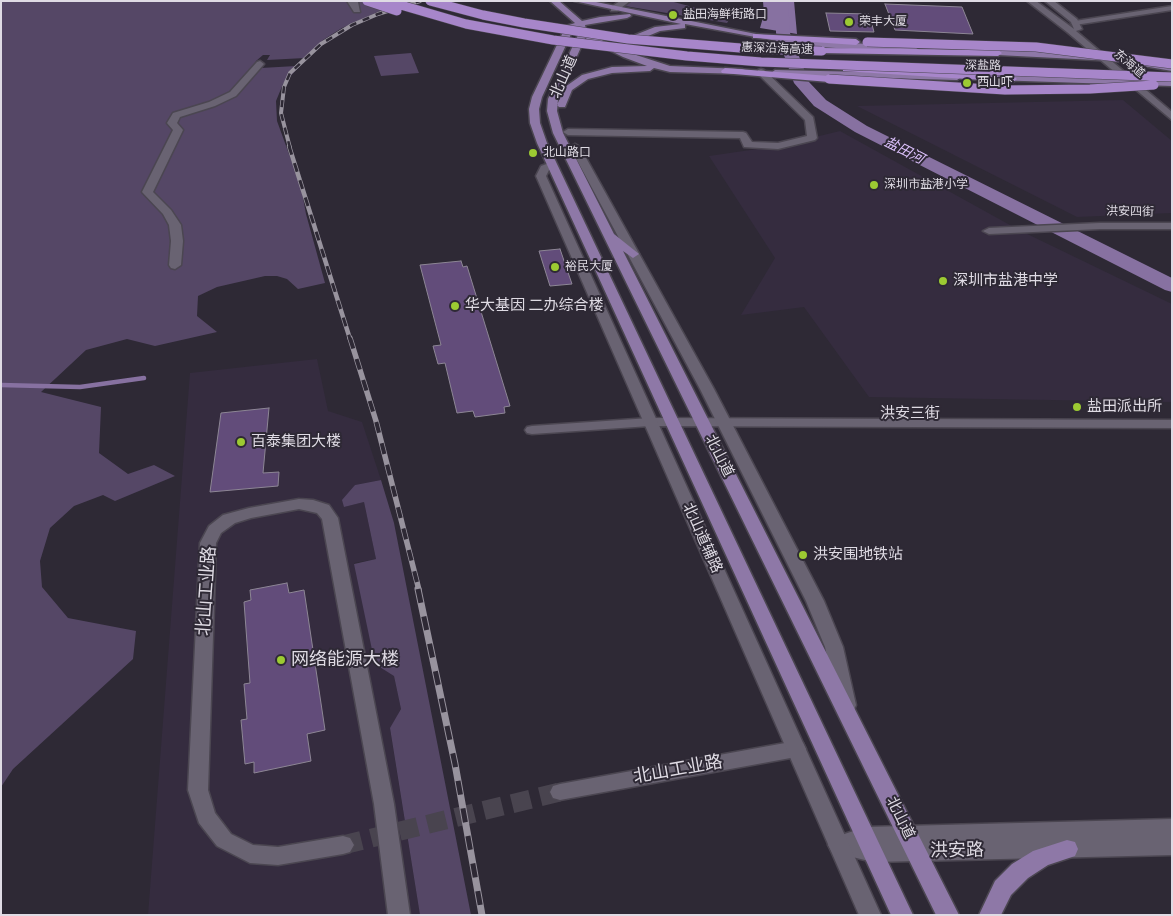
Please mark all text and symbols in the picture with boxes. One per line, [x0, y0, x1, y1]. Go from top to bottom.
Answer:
place label: 盐田海鲜街路口 [683, 8, 767, 22]
marker: 盐田海鲜街路口 [667, 9, 679, 21]
place label: 荣丰大厦 [859, 15, 907, 29]
marker: 荣丰大厦 [843, 16, 855, 28]
street label: 惠深沿海高速 [741, 41, 813, 57]
street label: 东海道 [1111, 47, 1147, 81]
street label: 北山道 [547, 53, 581, 101]
street label: 深盐路 [965, 58, 1001, 74]
place label: 西山吓 [977, 76, 1013, 90]
marker: 西山吓 [961, 77, 973, 89]
water label: 盐田河 [881, 134, 927, 168]
place label: 北山路口 [543, 146, 591, 160]
marker: 北山路口 [527, 147, 539, 159]
place label: 深圳市盐港小学 [884, 178, 968, 192]
marker: 深圳市盐港小学 [868, 179, 880, 191]
street label: 洪安四街 [1106, 204, 1154, 220]
place label: 裕民大厦 [565, 260, 613, 274]
marker: 裕民大厦 [549, 261, 561, 273]
place label: 深圳市盐港中学 [953, 272, 1058, 290]
marker: 深圳市盐港中学 [937, 275, 949, 287]
place label: 华大基因 二办综合楼 [465, 297, 603, 315]
marker: 华大基因 二办综合楼 [449, 300, 461, 312]
place label: 盐田派出所 [1087, 398, 1162, 416]
marker: 盐田派出所 [1071, 401, 1083, 413]
street label: 洪安三街 [880, 405, 940, 423]
street label: 北山道 [701, 432, 737, 480]
place label: 百泰集团大楼 [251, 433, 341, 451]
marker: 百泰集团大楼 [235, 436, 247, 448]
street label: 北山道辅路 [679, 500, 725, 576]
street label: 北山工业路 [193, 545, 221, 637]
place label: 洪安围地铁站 [813, 546, 903, 564]
marker: 洪安围地铁站 [797, 549, 809, 561]
place label: 网络能源大楼 [291, 649, 399, 671]
marker: 网络能源大楼 [275, 654, 287, 666]
street label: 北山工业路 [632, 752, 724, 788]
street label: 北山道 [882, 794, 918, 842]
street label: 洪安路 [930, 840, 984, 862]

